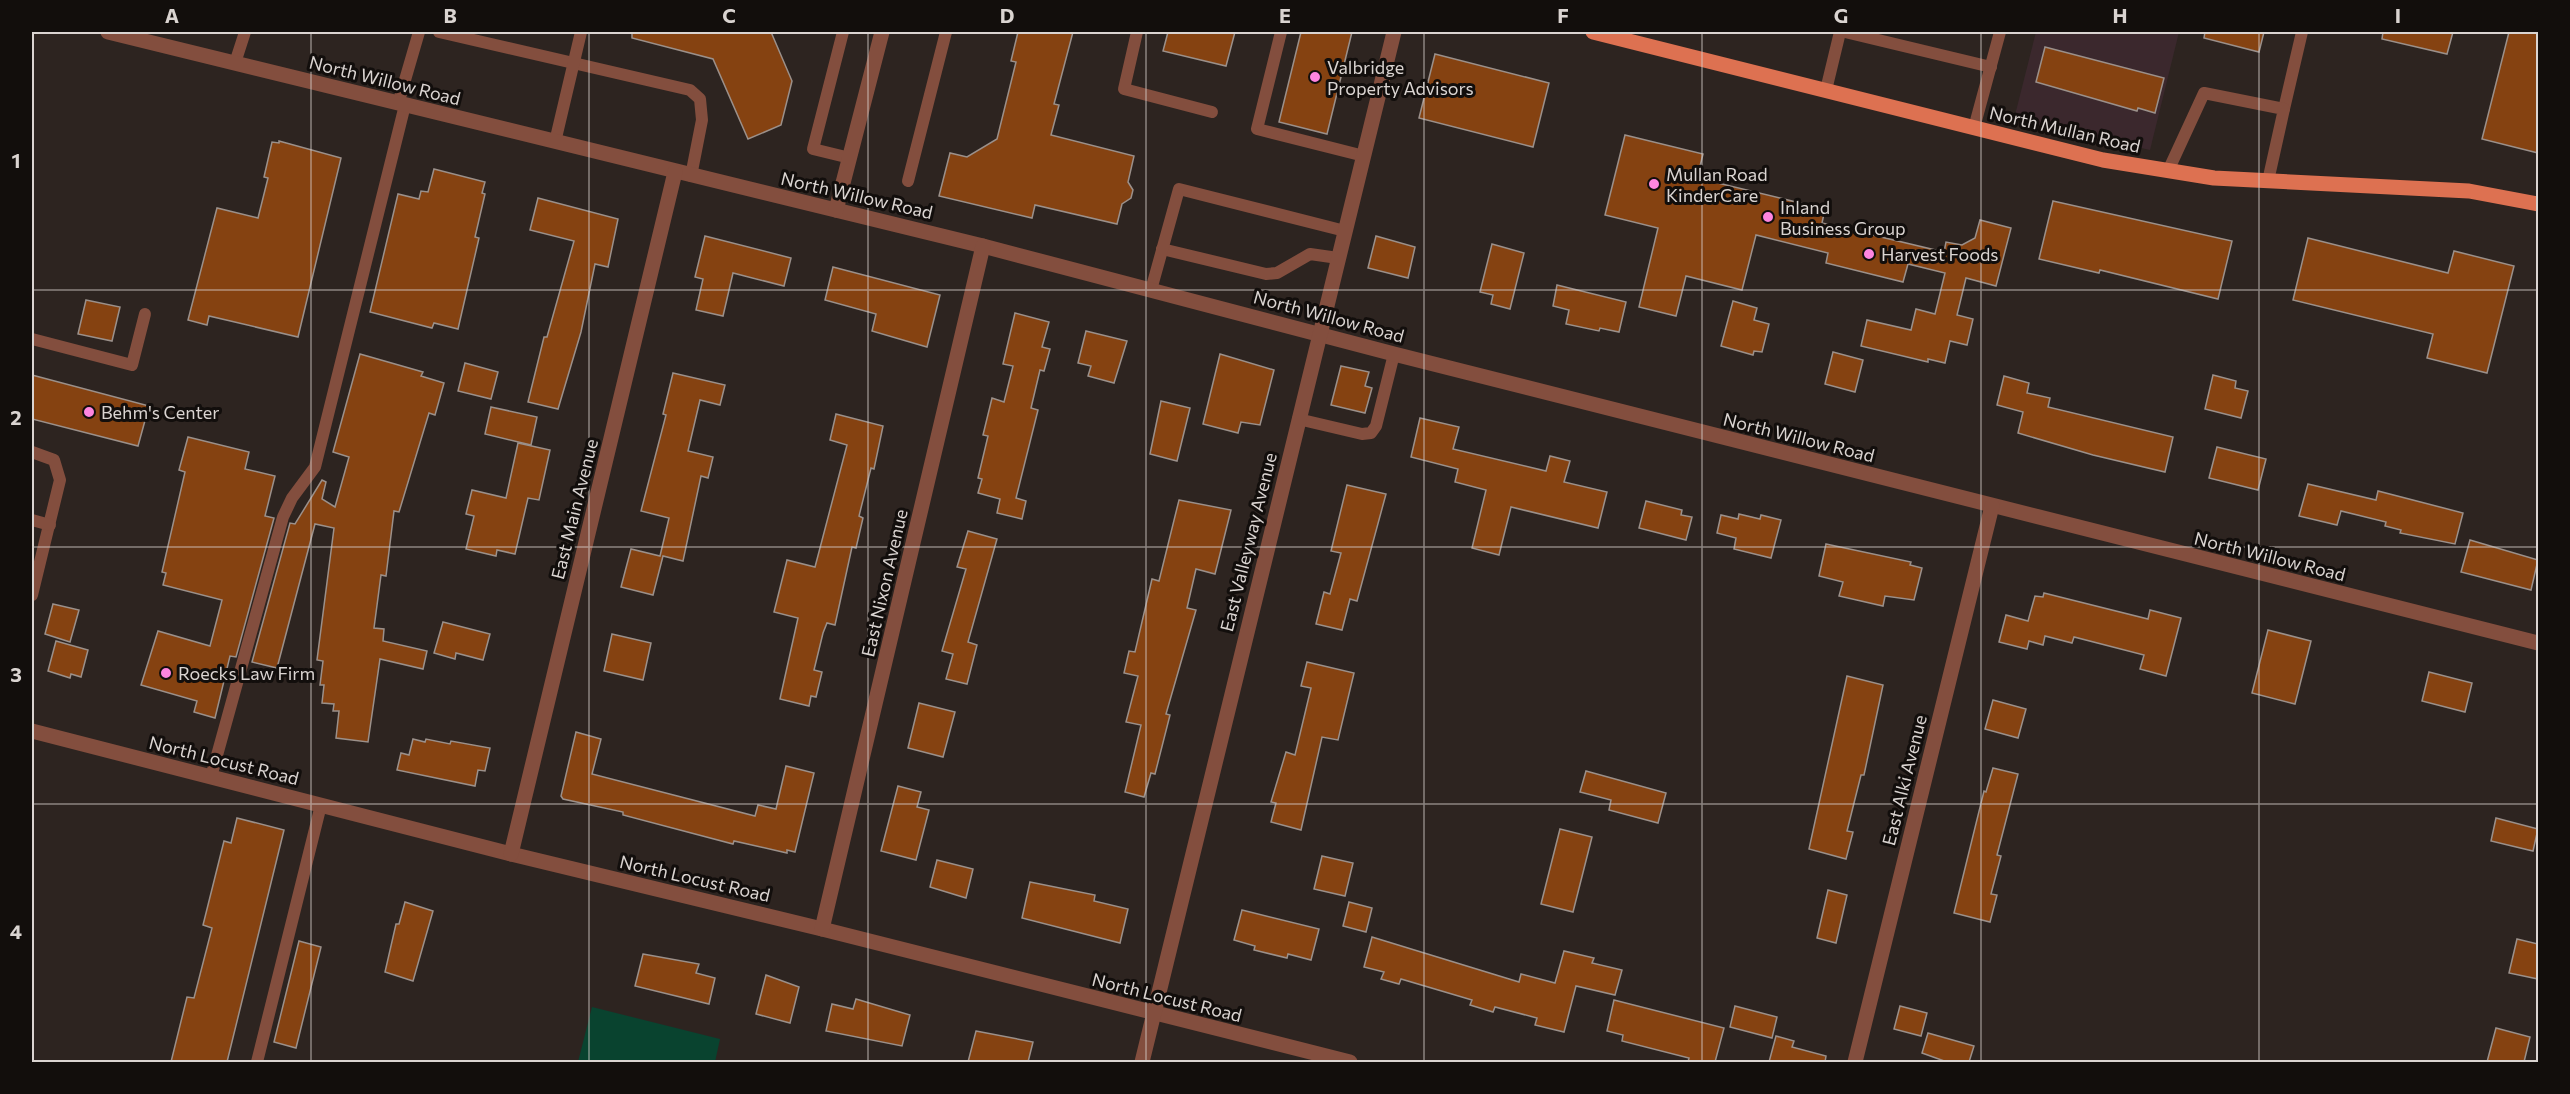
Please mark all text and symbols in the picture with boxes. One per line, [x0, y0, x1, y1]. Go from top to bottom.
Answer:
text: A [165, 3, 179, 27]
text: B [443, 3, 457, 27]
text: C [722, 3, 736, 27]
text: D [1000, 3, 1014, 27]
text: E [1279, 3, 1291, 27]
text: F [1557, 3, 1569, 27]
text: G [1834, 3, 1848, 27]
text: H [2113, 3, 2128, 27]
text: I [2395, 3, 2401, 27]
street label: North Willow Road [307, 51, 463, 109]
place label: Valbridge Property Advisors [1327, 56, 1474, 99]
marker: Valbridge Property Advisors [1308, 70, 1322, 84]
street label: North Mullan Road [1987, 101, 2143, 157]
text: 1 [11, 148, 21, 172]
place label: Mullan Road KinderCare [1666, 163, 1768, 206]
street label: North Willow Road [779, 167, 935, 223]
marker: Mullan Road KinderCare [1647, 177, 1661, 191]
place label: Inland Business Group [1780, 196, 1906, 239]
marker: Inland Business Group [1761, 210, 1775, 224]
place label: Harvest Foods [1881, 243, 1999, 265]
marker: Harvest Foods [1862, 247, 1876, 261]
street label: North Willow Road [1251, 285, 1407, 347]
place label: Behm's Center [101, 401, 219, 423]
text: 2 [10, 405, 22, 429]
marker: Behm's Center [82, 405, 96, 419]
street label: North Willow Road [1721, 408, 1877, 466]
street label: East Main Avenue [546, 437, 602, 581]
street label: East Valleyway Avenue [1215, 450, 1281, 634]
street label: East Nixon Avenue [856, 507, 912, 659]
street label: North Willow Road [2192, 527, 2348, 585]
text: 3 [10, 662, 22, 686]
place label: Roecks Law Firm [178, 662, 315, 684]
marker: Roecks Law Firm [159, 666, 173, 680]
street label: East Alki Avenue [1877, 712, 1931, 848]
street label: North Locust Road [147, 731, 301, 789]
street label: North Locust Road [618, 850, 772, 906]
text: 4 [10, 919, 22, 943]
street label: North Locust Road [1090, 968, 1244, 1026]

